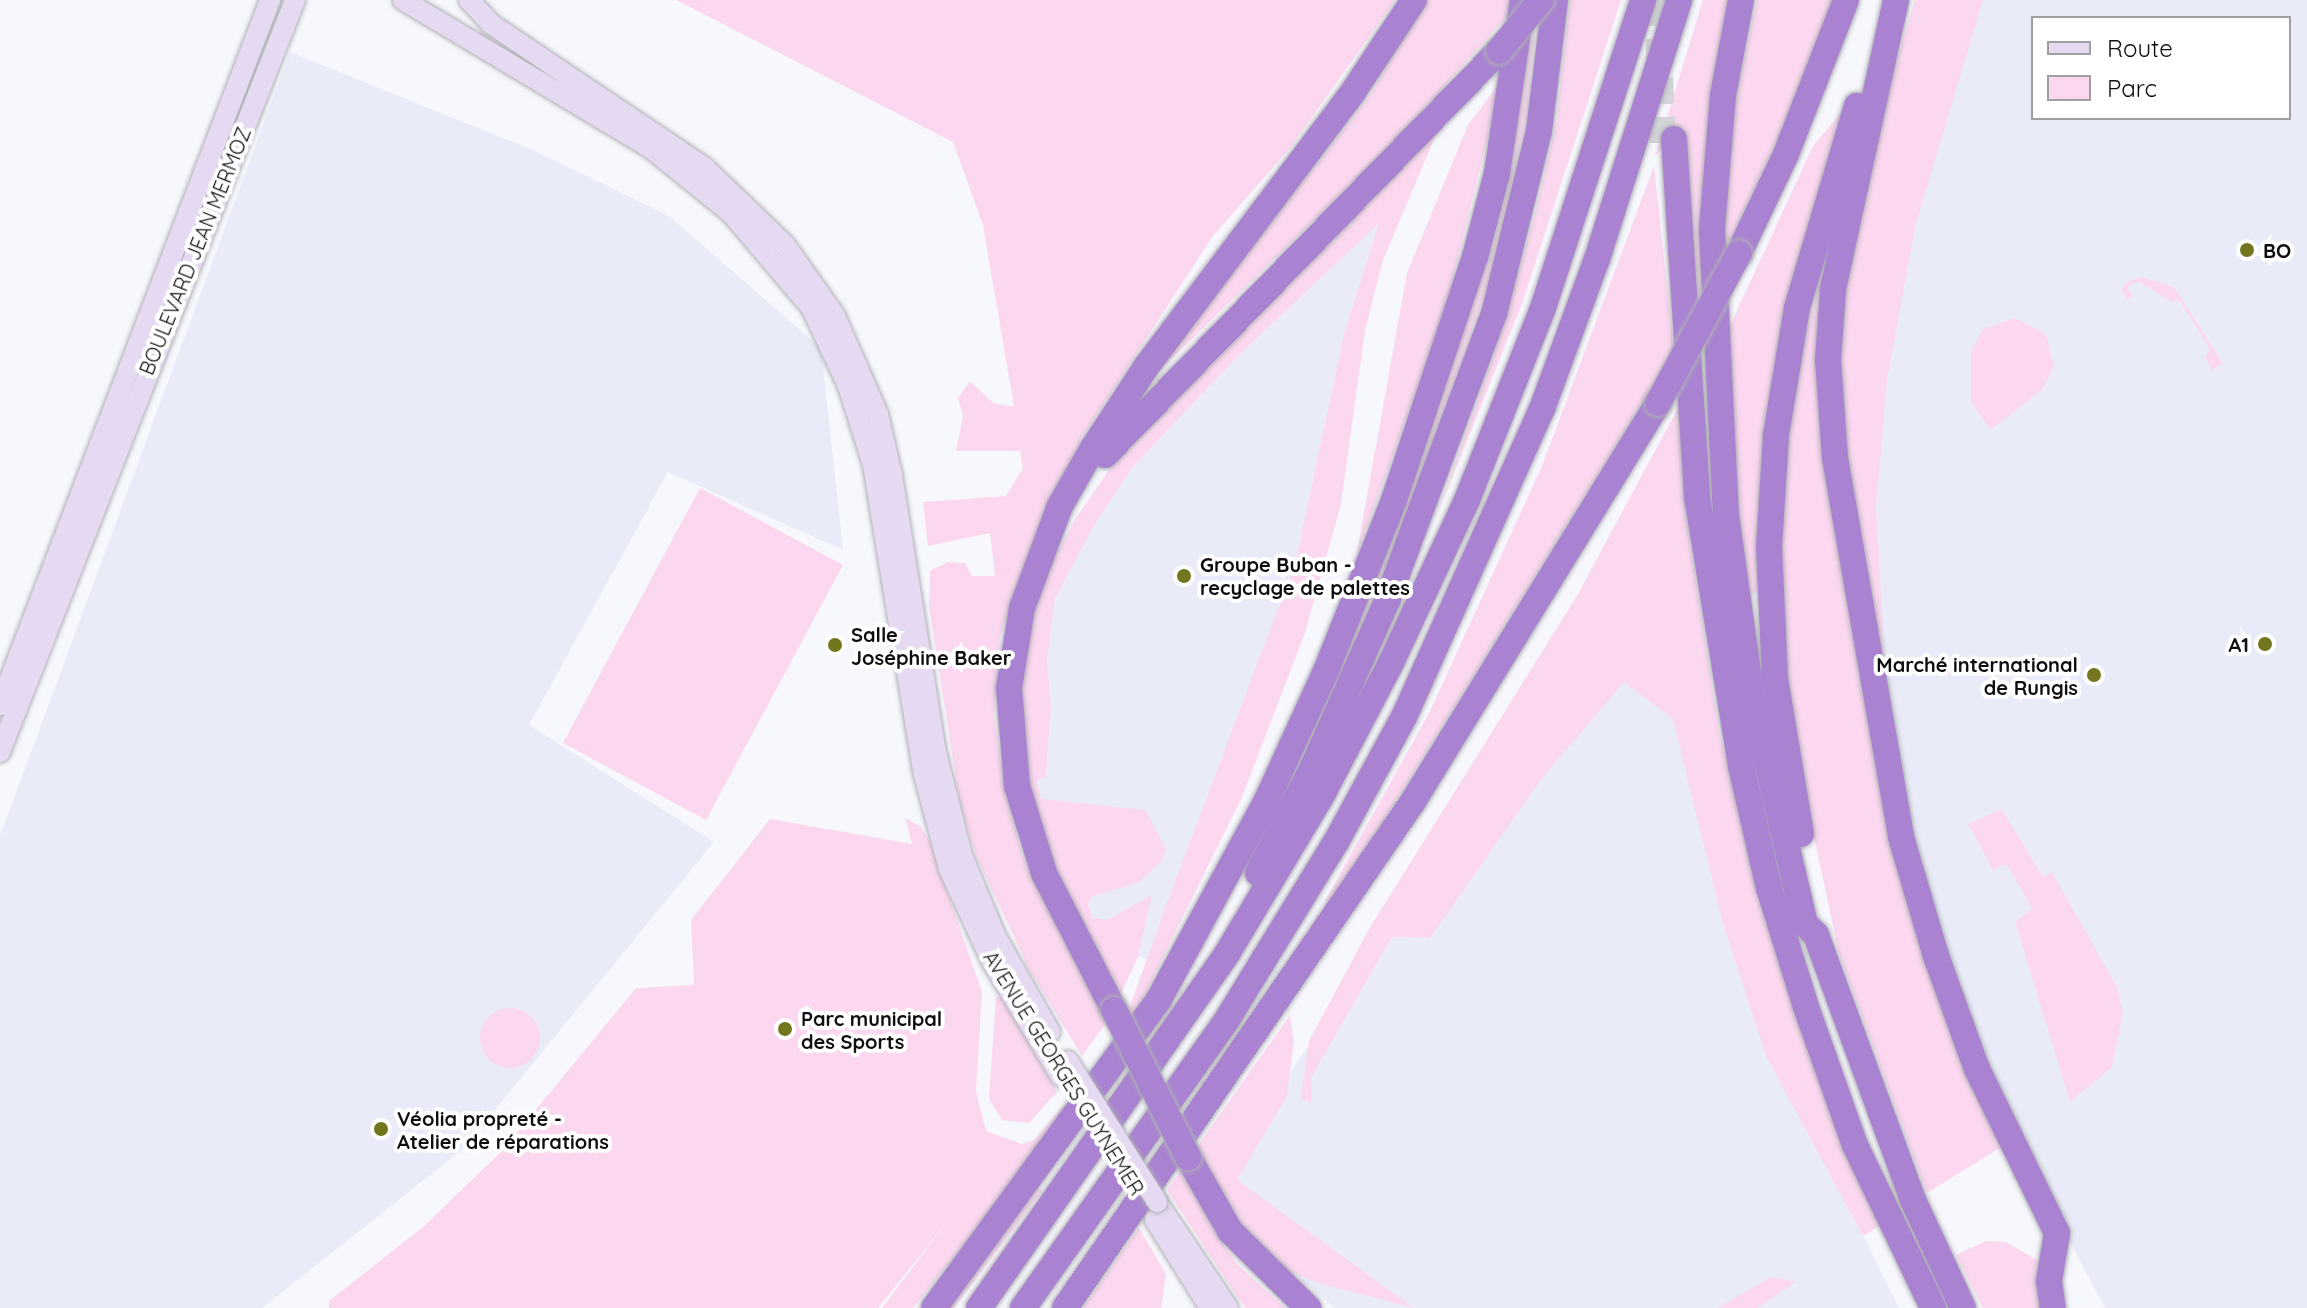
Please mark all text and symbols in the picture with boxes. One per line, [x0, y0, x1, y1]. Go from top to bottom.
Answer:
legend [2031, 16, 2291, 120]
text: Route [2107, 33, 2173, 63]
text: Parc [2107, 73, 2157, 103]
street label: BOULEVARD JEAN MERMOZ [134, 124, 256, 378]
place label: BO [2263, 238, 2291, 262]
marker: BO [2238, 241, 2256, 259]
place label: Groupe Buban - recyclage de palettes [1200, 552, 1410, 599]
marker: Groupe Buban - recyclage de palettes [1175, 567, 1193, 585]
place label: Salle Joséphine Baker [851, 622, 1011, 669]
place label: A1 [2228, 632, 2249, 656]
marker: A1 [2256, 635, 2274, 653]
marker: Salle Joséphine Baker [826, 636, 844, 654]
place label: Marché international de Rungis [1876, 652, 2078, 699]
marker: Marché international de Rungis [2085, 666, 2103, 684]
street label: AVENUE GEORGES GUYNEMER [979, 946, 1149, 1200]
place label: Parc municipal des Sports [801, 1006, 942, 1053]
marker: Parc municipal des Sports [776, 1020, 794, 1038]
place label: Véolia propreté - Atelier de réparations [397, 1106, 609, 1153]
marker: Véolia propreté - Atelier de réparations [372, 1120, 390, 1138]

